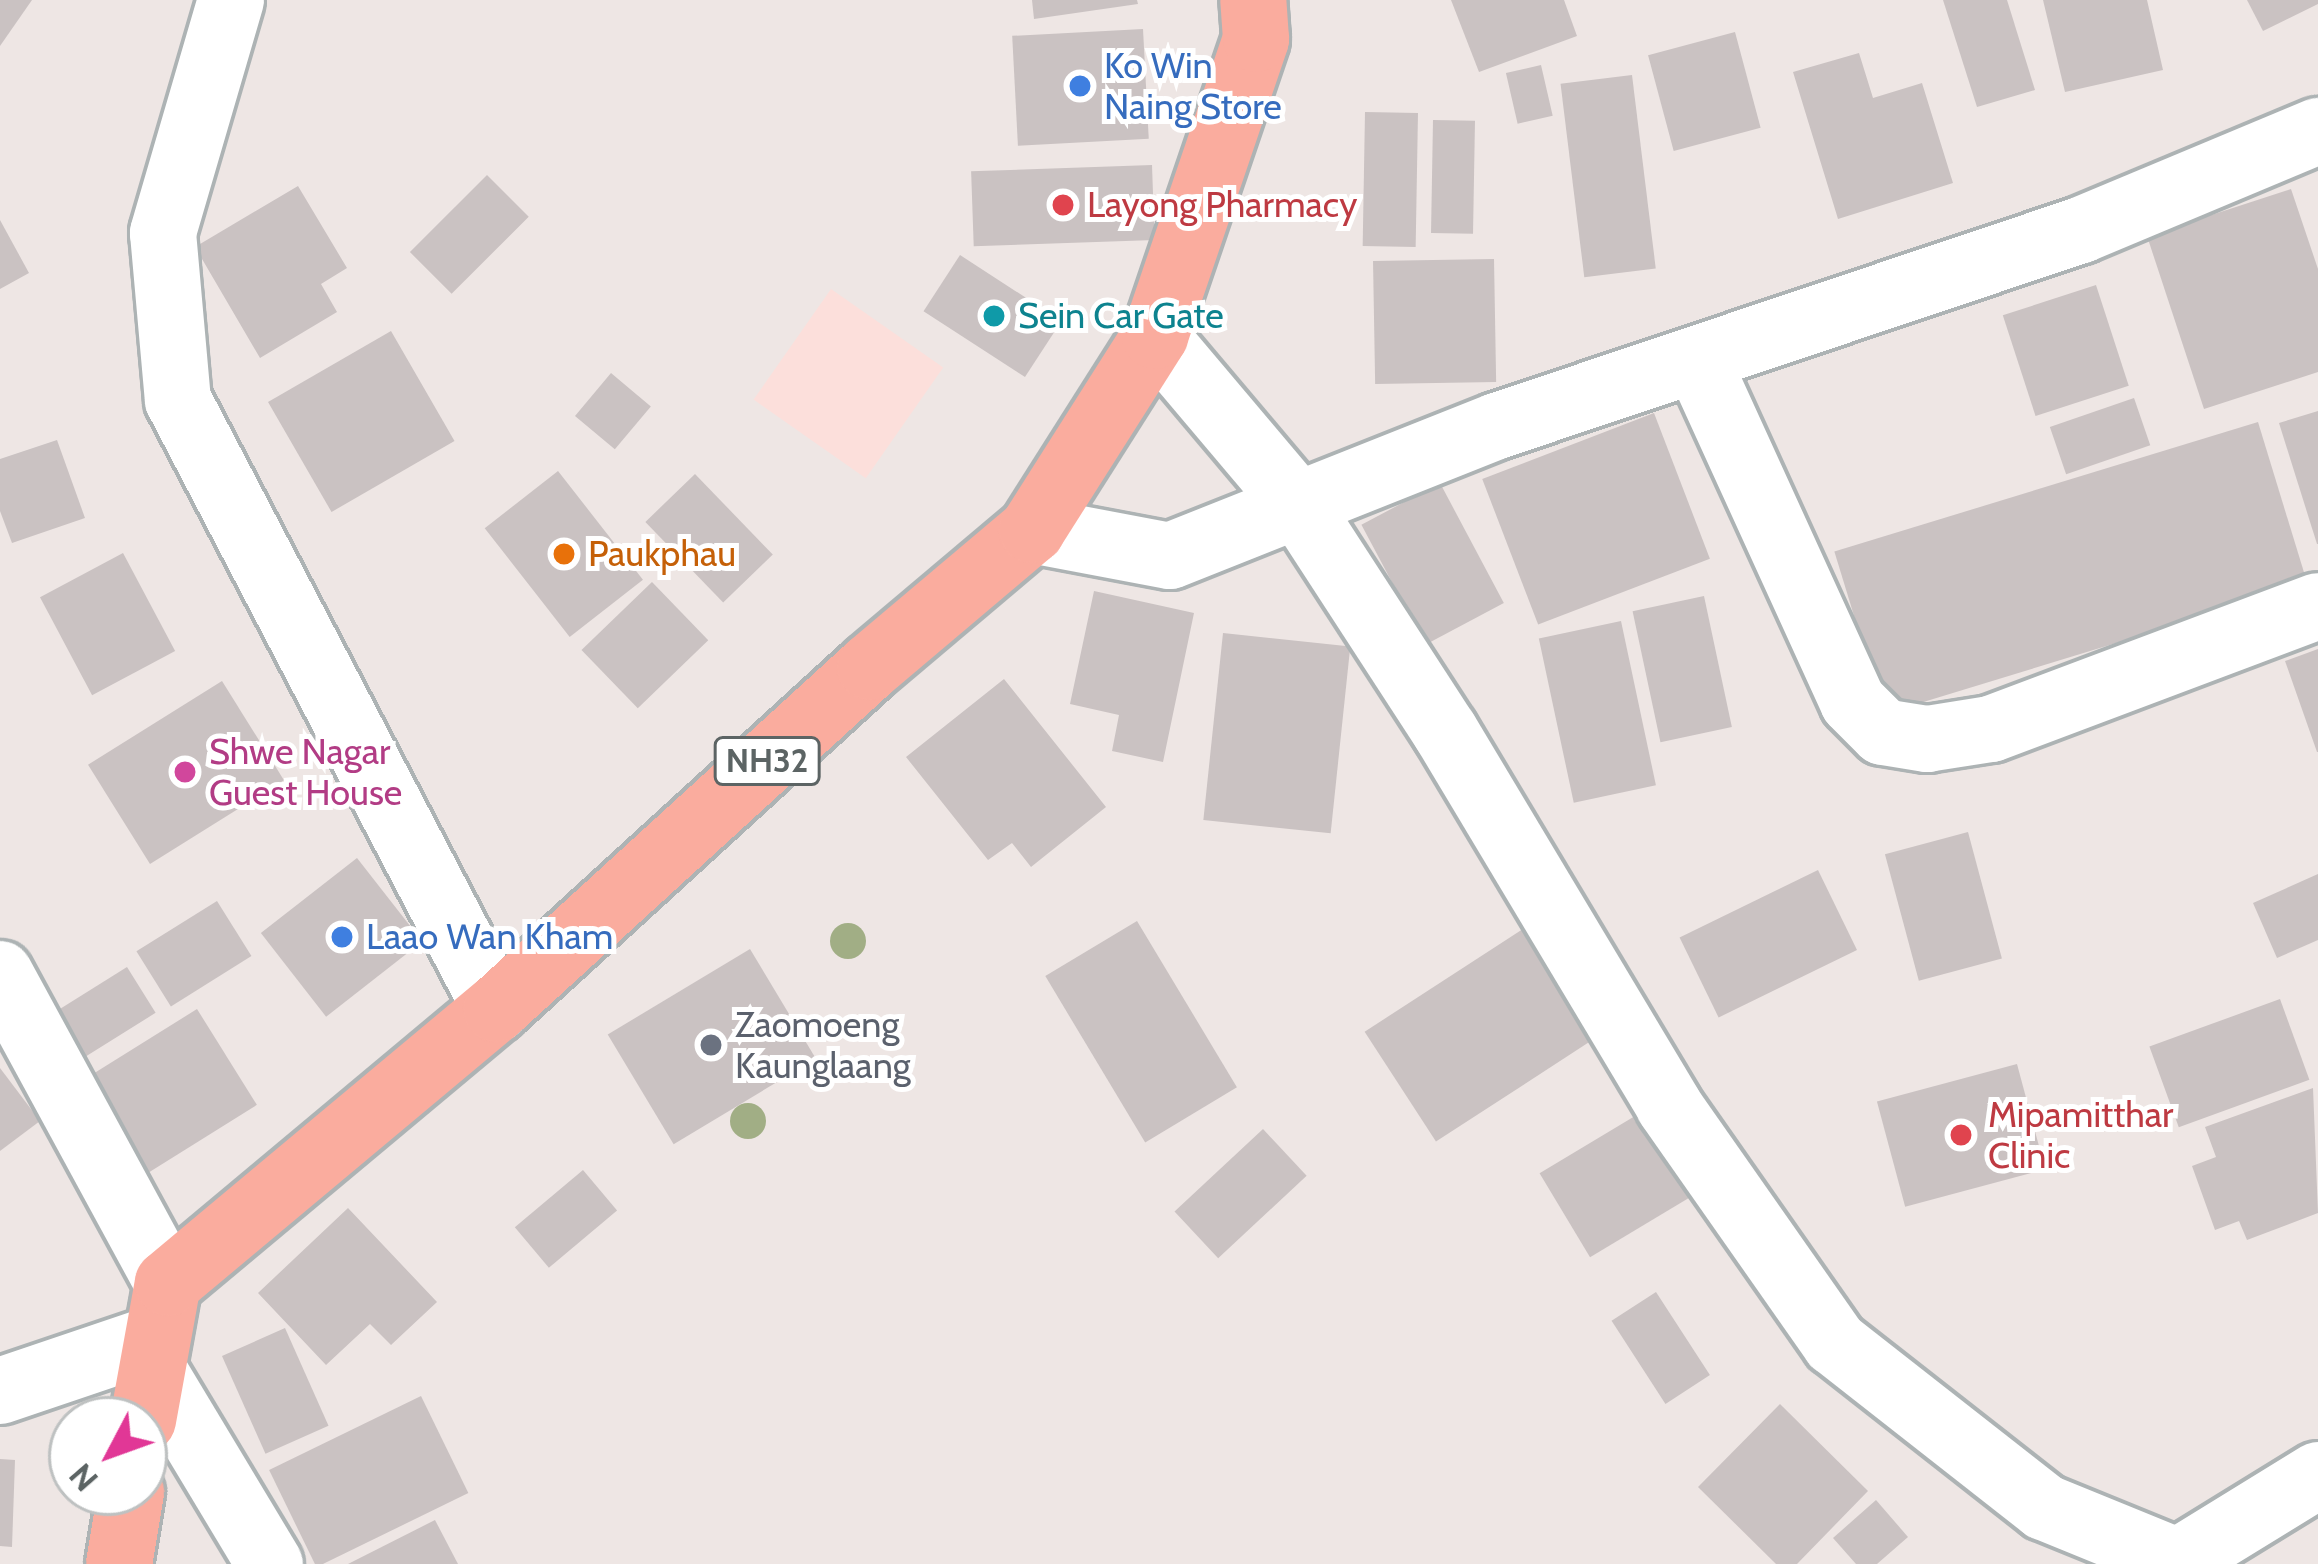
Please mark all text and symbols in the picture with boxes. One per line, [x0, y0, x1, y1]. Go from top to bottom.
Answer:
place label: Ko Win Naing Store [1104, 43, 1282, 128]
marker: Ko Win Naing Store [1067, 73, 1093, 99]
place label: Layong Pharmacy [1087, 183, 1357, 227]
marker: Layong Pharmacy [1050, 192, 1076, 218]
place label: Sein Car Gate [1018, 294, 1224, 338]
marker: Sein Car Gate [981, 303, 1007, 329]
place label: Paukphau [588, 532, 736, 576]
marker: Paukphau [551, 541, 577, 567]
place label: Shwe Nagar Guest House [209, 729, 402, 814]
road number: NH32 [713, 734, 821, 788]
marker: Shwe Nagar Guest House [172, 759, 198, 785]
place label: Laao Wan Kham [366, 915, 613, 959]
marker: Laao Wan Kham [329, 924, 355, 950]
place label: Zaomoeng Kaunglaang [735, 1002, 911, 1087]
marker: Zaomoeng Kaunglaang [698, 1032, 724, 1058]
place label: Mipamitthar Clinic [1988, 1092, 2173, 1177]
marker: Mipamitthar Clinic [1945, 1119, 1977, 1151]
north arrow [48, 1396, 168, 1516]
text: N [60, 1456, 106, 1500]

